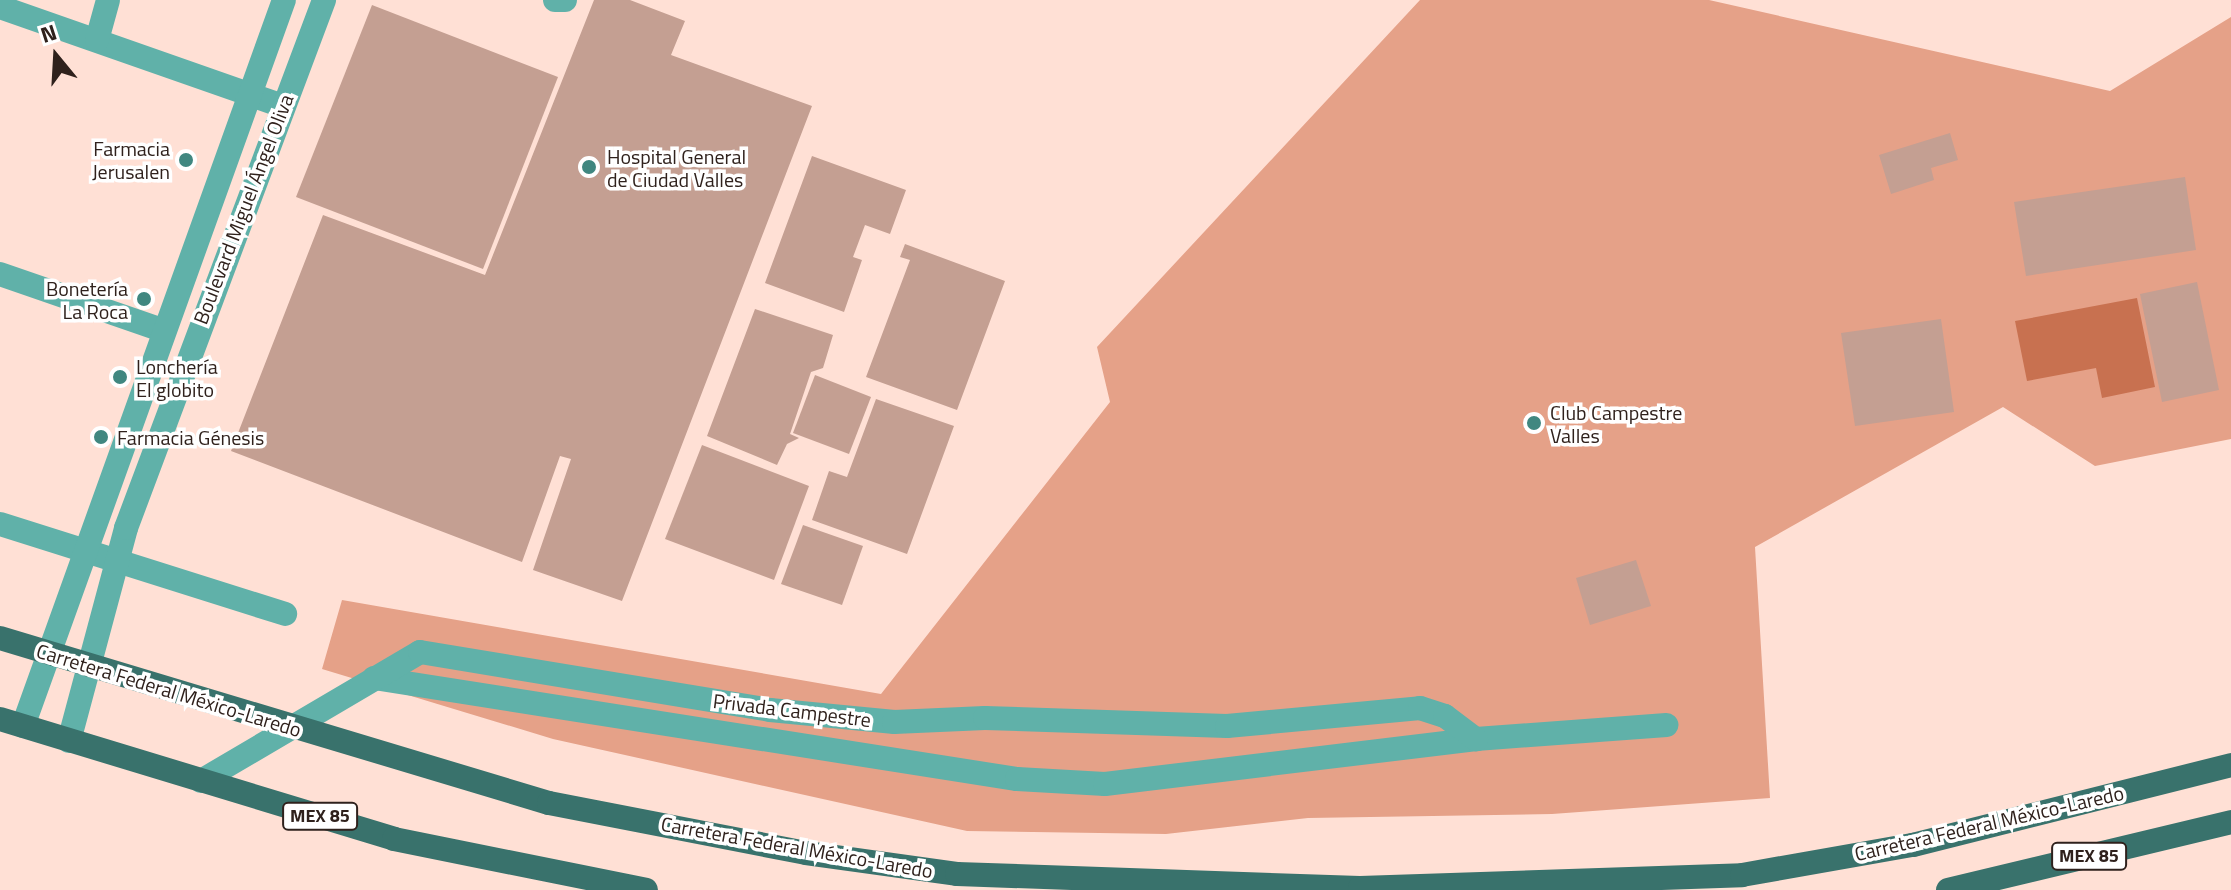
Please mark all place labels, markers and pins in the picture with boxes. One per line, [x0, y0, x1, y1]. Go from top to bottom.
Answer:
place label: Farmacia Jerusalen [92, 136, 170, 183]
place label: Hospital General de Ciudad Valles [607, 144, 746, 191]
marker: Farmacia Jerusalen [177, 151, 195, 169]
marker: Hospital General de Ciudad Valles [578, 156, 600, 178]
place label: Bonetería La Roca [46, 276, 128, 323]
marker: Bonetería La Roca [135, 290, 153, 308]
place label: Lonchería El globito [136, 354, 218, 401]
marker: Lonchería El globito [111, 368, 129, 386]
place label: Club Campestre Valles [1550, 400, 1682, 447]
marker: Club Campestre Valles [1525, 414, 1543, 432]
place label: Farmacia Génesis [117, 425, 264, 449]
marker: Farmacia Génesis [92, 428, 110, 446]

